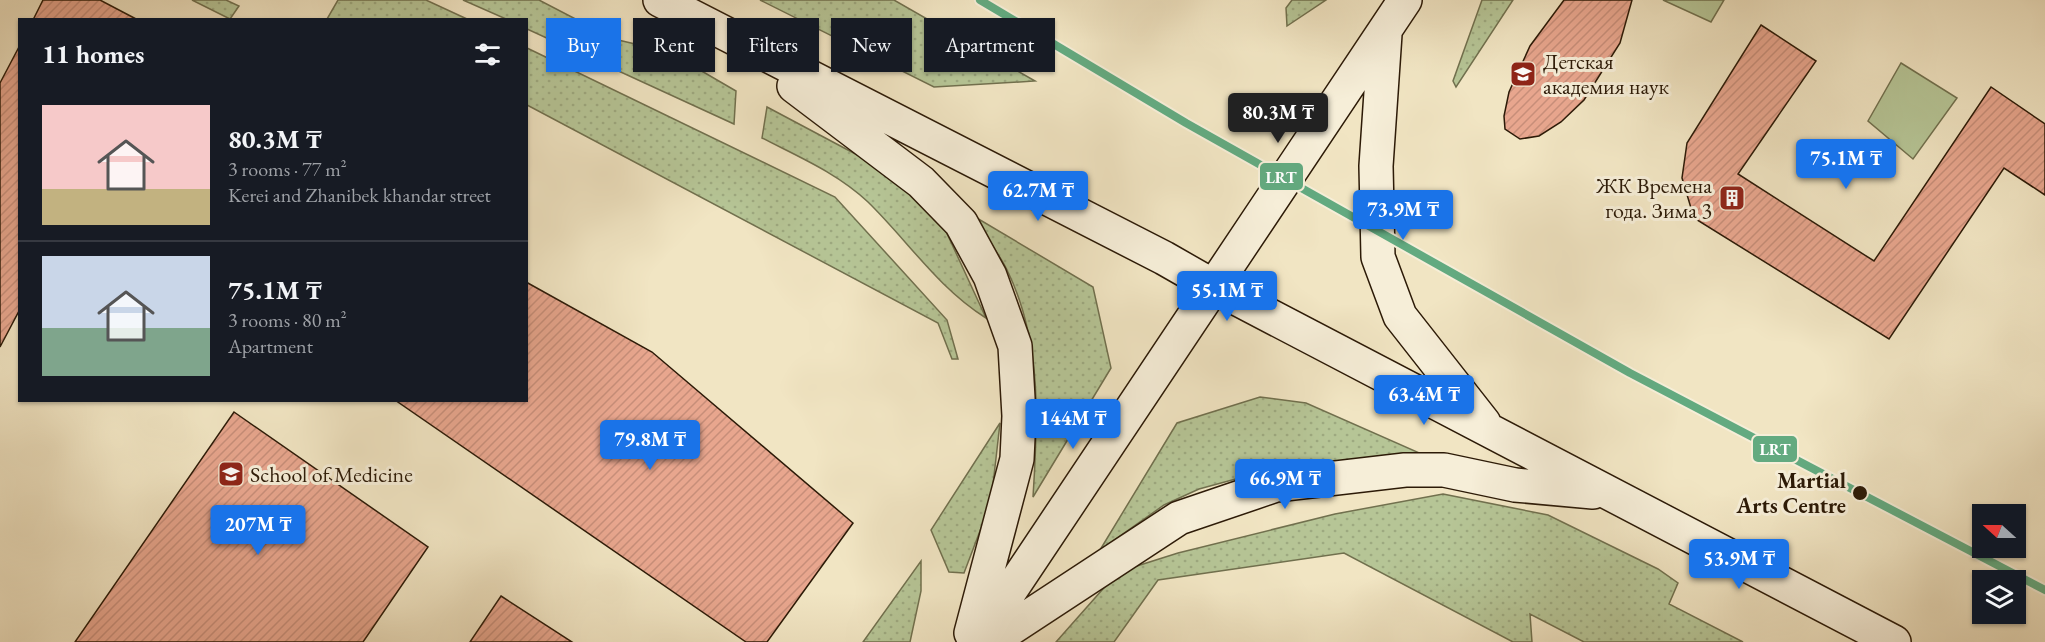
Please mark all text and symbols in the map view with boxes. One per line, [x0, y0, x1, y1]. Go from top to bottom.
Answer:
chip: Buy [546, 18, 621, 72]
chip: Rent [633, 18, 715, 72]
chip: Filters [727, 18, 819, 72]
chip: New [831, 18, 912, 72]
chip: Apartment [924, 18, 1055, 72]
text: 11 homes [42, 37, 144, 71]
icon: filters [471, 38, 504, 71]
place label: Детская академия наук [1543, 47, 1670, 101]
school or university icon: Детская академия наук [1508, 59, 1538, 89]
pin: 80.3M ₸ [1223, 93, 1333, 144]
text: 80.3M ₸ [1242, 99, 1314, 125]
text: 80.3M ₸ [228, 122, 322, 156]
icon: home [90, 129, 162, 201]
pin: 75.1M ₸ [1791, 139, 1901, 190]
text: 75.1M ₸ [1810, 145, 1882, 171]
text: 3 rooms · 77 m² [228, 156, 347, 182]
line badge: LRT [1259, 162, 1304, 191]
text: LRT [1265, 167, 1297, 188]
pin: 62.7M ₸ [983, 171, 1093, 222]
place label: ЖК Времена года. Зима 3 [1595, 171, 1712, 225]
text: 62.7M ₸ [1002, 177, 1074, 203]
text: Kerei and Zhanibek khandar street [228, 182, 491, 208]
building icon: ЖК Времена года. Зима 3 [1717, 183, 1747, 213]
pin: 73.9M ₸ [1348, 190, 1458, 241]
text: 73.9M ₸ [1367, 196, 1439, 222]
pin: 55.1M ₸ [1172, 271, 1282, 322]
text: 75.1M ₸ [228, 273, 322, 307]
text: 55.1M ₸ [1191, 277, 1263, 303]
icon: home [90, 280, 162, 352]
text: 3 rooms · 80 m² [228, 307, 347, 333]
text: Apartment [228, 333, 313, 359]
pin: 63.4M ₸ [1369, 375, 1479, 426]
text: 63.4M ₸ [1388, 381, 1460, 407]
pin: 144M ₸ [1024, 399, 1122, 450]
text: 144M ₸ [1040, 405, 1106, 431]
pin: 79.8M ₸ [595, 420, 705, 471]
text: 79.8M ₸ [614, 426, 686, 452]
line badge: LRT [1752, 435, 1798, 463]
text: LRT [1759, 439, 1791, 460]
school or university icon: School of Medicine [216, 459, 246, 489]
pin: 66.9M ₸ [1230, 459, 1340, 510]
place label: School of Medicine [250, 460, 413, 489]
text: 66.9M ₸ [1249, 465, 1321, 491]
place label: Martial Arts Centre [1736, 466, 1846, 520]
marker: Martial Arts Centre [1851, 484, 1869, 502]
north arrow [1972, 504, 2026, 558]
map controls [1972, 504, 2026, 624]
pin: 207M ₸ [209, 505, 307, 556]
text: 207M ₸ [225, 511, 291, 537]
pin: 53.9M ₸ [1684, 539, 1794, 590]
text: 53.9M ₸ [1703, 545, 1775, 571]
button: layers [1972, 570, 2026, 624]

